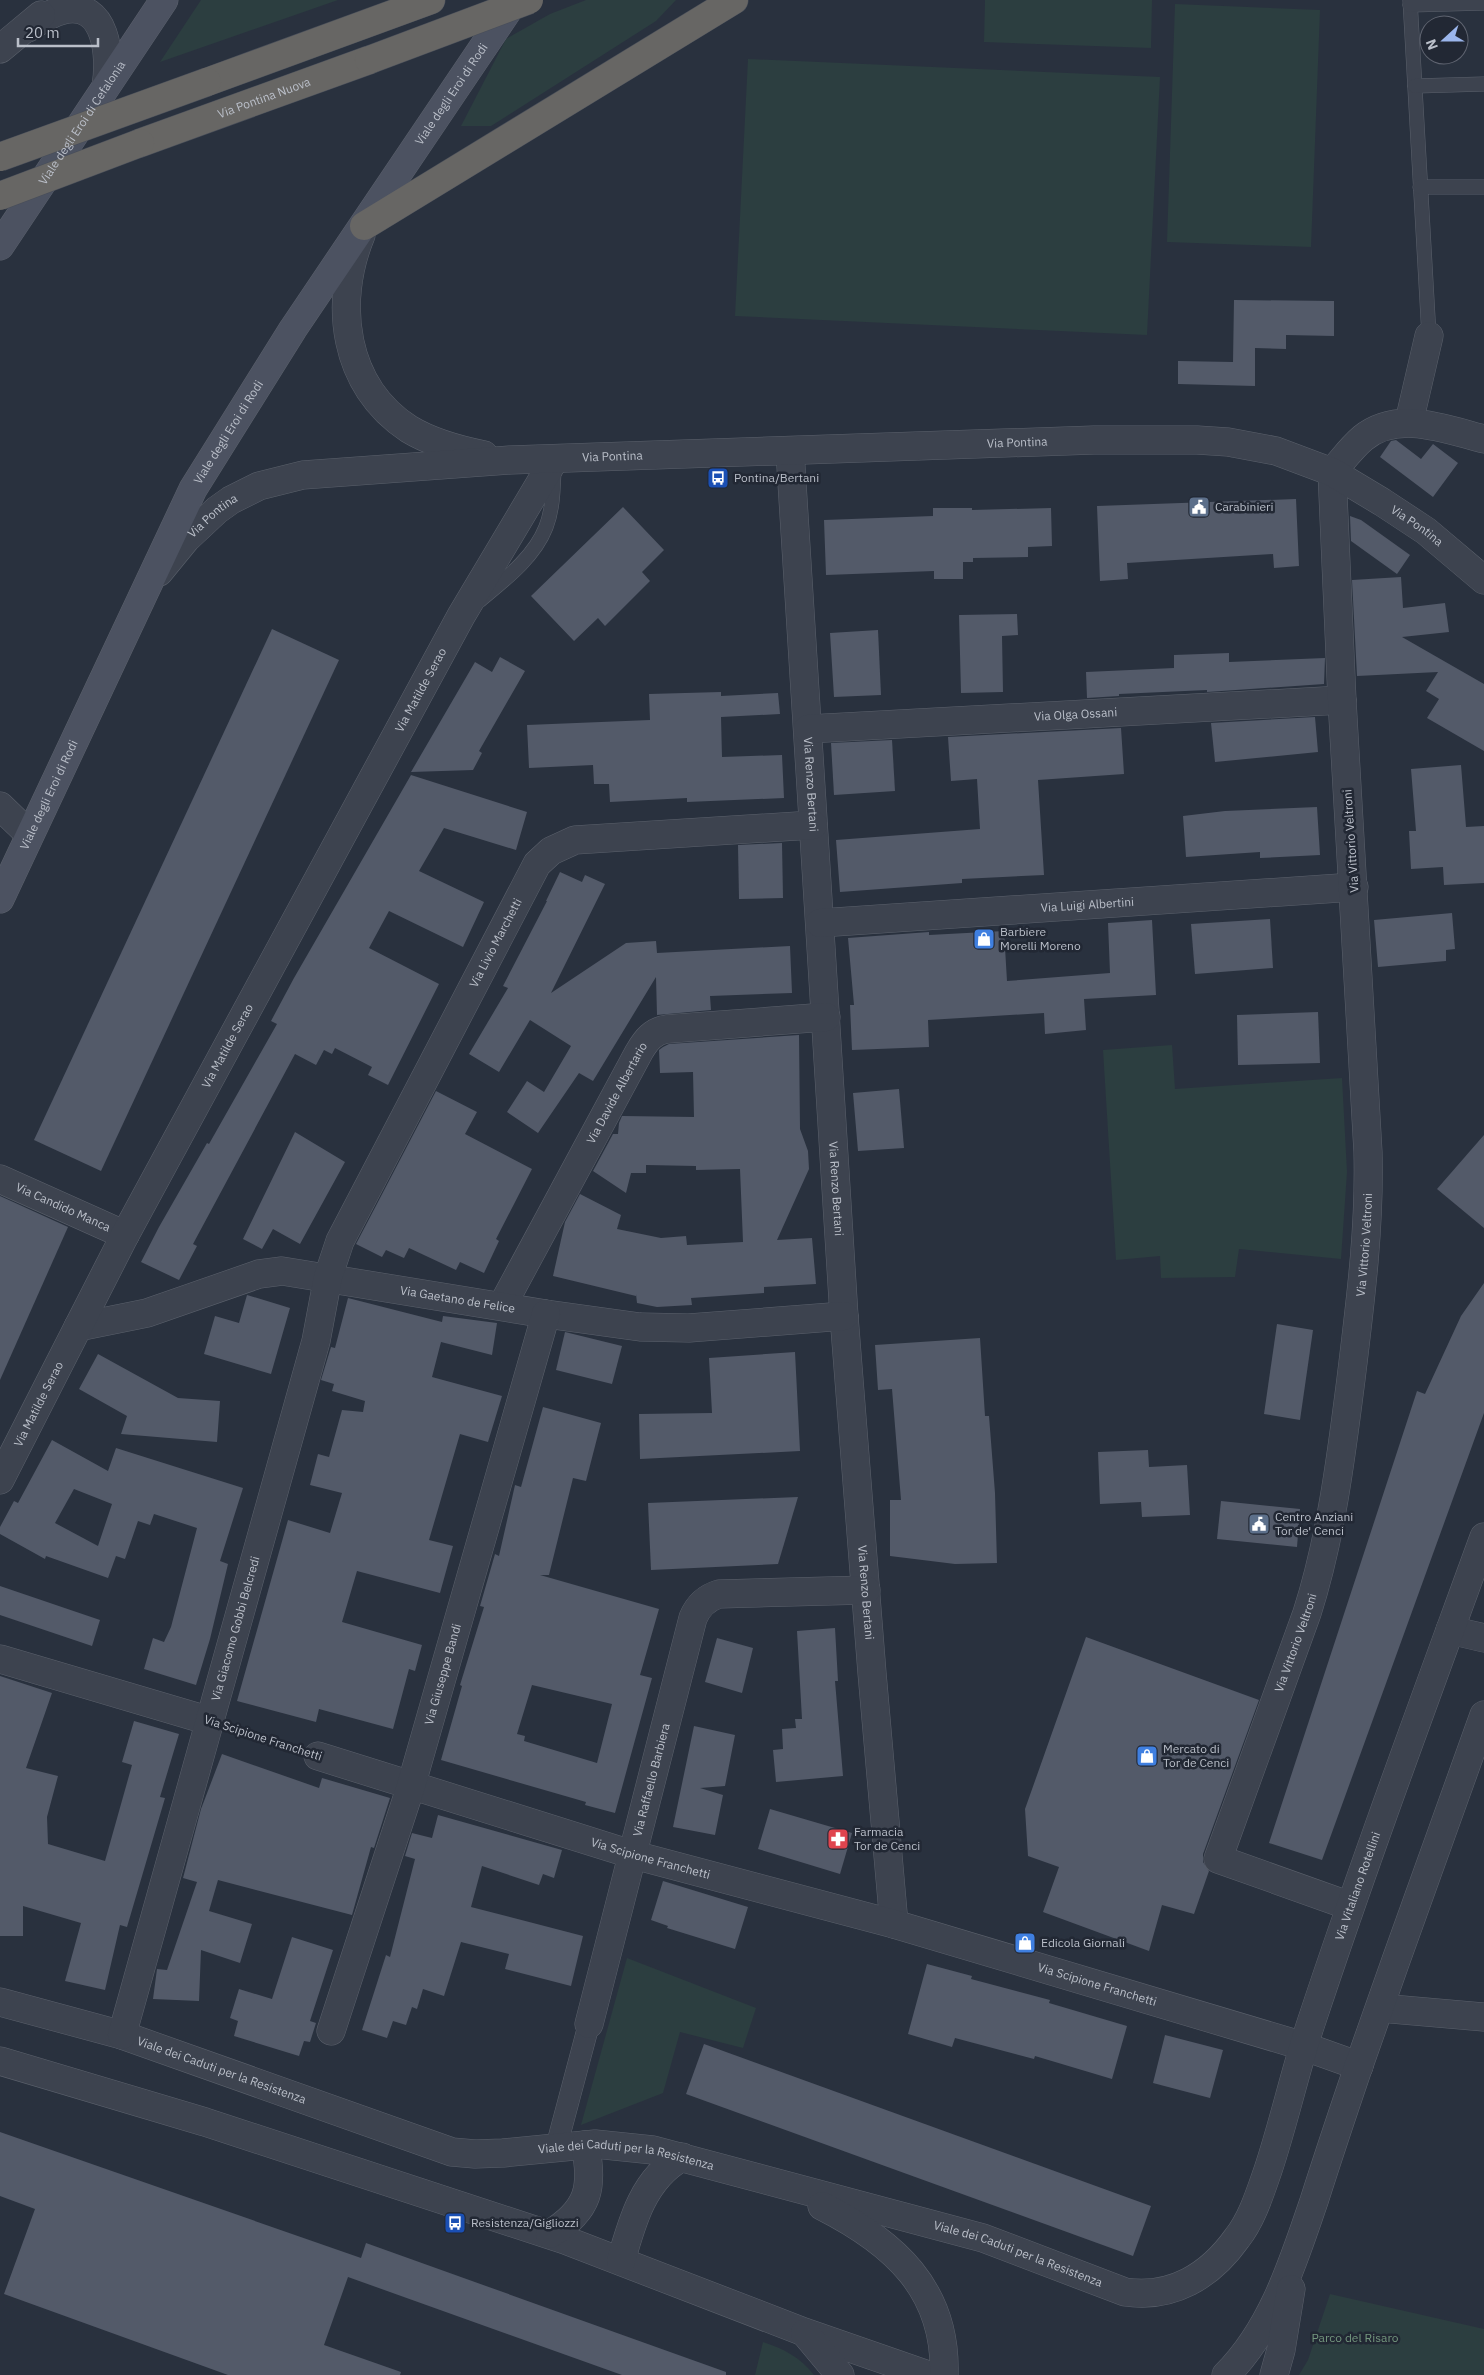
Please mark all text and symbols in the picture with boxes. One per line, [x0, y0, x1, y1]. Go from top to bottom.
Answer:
scale bar [18, 15, 98, 47]
north arrow [1419, 15, 1469, 65]
text: 20 m [25, 23, 60, 42]
text: N [1422, 37, 1442, 53]
street label: Viale degli Eroi di Rodi [411, 40, 491, 148]
street label: Viale degli Eroi di Cefalonia [35, 57, 129, 187]
street label: Via Pontina Nuova [215, 74, 313, 121]
street label: Viale degli Eroi di Rodi [190, 377, 266, 487]
street label: Via Pontina [987, 434, 1048, 451]
street label: Via Pontina [582, 447, 644, 465]
bus stop icon: Pontina/Bertani [706, 466, 730, 490]
place label: Pontina/Bertani [734, 470, 819, 485]
street label: Via Pontina [184, 490, 240, 541]
public building icon: Carabinieri [1187, 495, 1211, 519]
place label: Carabinieri [1215, 499, 1273, 514]
street label: Via Pontina [1388, 502, 1447, 549]
street label: Via Matilde Serao [391, 645, 449, 735]
street label: Via Olga Ossani [1034, 704, 1118, 724]
street label: Via Renzo Bertani [801, 736, 822, 832]
street label: Viale degli Eroi di Rodi [16, 737, 81, 852]
street label: Via Vittorio Veltroni [1339, 789, 1362, 893]
street label: Via Luigi Albertini [1040, 894, 1135, 915]
street label: Via Livio Marchetti [466, 896, 525, 990]
place label: Barbiere Morelli Moreno [1000, 924, 1081, 953]
shop icon: Barbiere Morelli Moreno [972, 927, 996, 951]
street label: Via Matilde Serao [198, 1001, 256, 1091]
street label: Via Davide Albertario [583, 1039, 650, 1146]
street label: Via Renzo Bertani [826, 1141, 847, 1236]
street label: Via Candido Manca [13, 1179, 113, 1235]
street label: Via Vittorio Veltroni [1353, 1193, 1375, 1297]
street label: Via Gaetano de Felice [399, 1282, 517, 1316]
street label: Via Matilde Serao [10, 1359, 66, 1449]
place label: Centro Anziani Tor de' Cenci [1275, 1509, 1353, 1538]
public building icon: Centro Anziani Tor de' Cenci [1247, 1512, 1271, 1536]
street label: Via Renzo Bertani [855, 1545, 877, 1640]
street label: Via Giacomo Gobbi Belcredi [208, 1554, 263, 1703]
street label: Via Vittorio Veltroni [1271, 1591, 1320, 1694]
street label: Via Giuseppe Bandi [421, 1622, 464, 1726]
street label: Via Scipione Franchetti [202, 1711, 324, 1764]
street label: Via Raffaello Barbiera [629, 1721, 673, 1838]
place label: Mercato di Tor de Cenci [1163, 1741, 1229, 1770]
shop icon: Mercato di Tor de Cenci [1135, 1744, 1159, 1768]
place label: Farmacia Tor de Cenci [854, 1824, 920, 1853]
pharmacy icon: Farmacia Tor de Cenci [826, 1827, 850, 1851]
street label: Via Vitaliano Rotellini [1331, 1830, 1383, 1942]
street label: Via Scipione Franchetti [589, 1834, 712, 1882]
shop icon: Edicola Giornali [1013, 1931, 1037, 1955]
place label: Edicola Giornali [1041, 1935, 1125, 1950]
street label: Via Scipione Franchetti [1036, 1959, 1158, 2009]
street label: Viale dei Caduti per la Resistenza [135, 2033, 309, 2107]
street label: Viale dei Caduti per la Resistenza [537, 2136, 716, 2173]
bus stop icon: Resistenza/Gigliozzi [443, 2211, 467, 2235]
place label: Resistenza/Gigliozzi [471, 2215, 579, 2230]
street label: Viale dei Caduti per la Resistenza [932, 2217, 1105, 2290]
park label: Parco del Risaro [1311, 2330, 1399, 2345]

